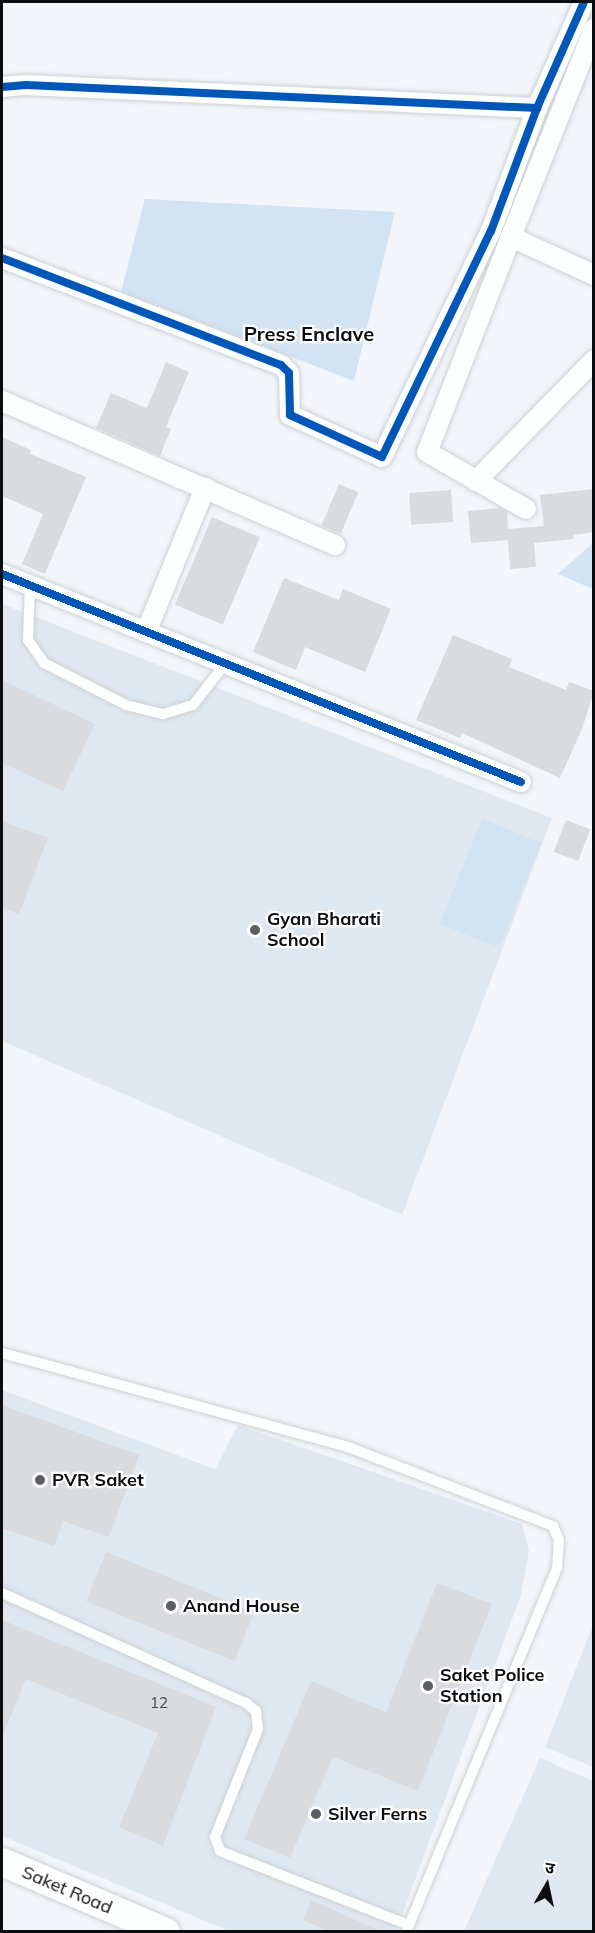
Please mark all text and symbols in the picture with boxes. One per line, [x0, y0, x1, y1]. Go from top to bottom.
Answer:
district label: Press Enclave [244, 321, 374, 345]
place label: Gyan Bharati School [267, 909, 381, 952]
marker: Gyan Bharati School [248, 923, 262, 937]
place label: PVR Saket [52, 1469, 144, 1491]
marker: PVR Saket [33, 1473, 47, 1487]
place label: Anand House [183, 1595, 300, 1617]
marker: Anand House [164, 1599, 178, 1613]
place label: Saket Police Station [440, 1665, 544, 1708]
marker: Saket Police Station [421, 1679, 435, 1693]
house number: 12 [150, 1694, 168, 1712]
place label: Silver Ferns [328, 1803, 427, 1825]
marker: Silver Ferns [309, 1807, 323, 1821]
north arrow [517, 1855, 577, 1915]
text: उ [544, 1857, 556, 1878]
street label: Saket Road [19, 1861, 115, 1919]

